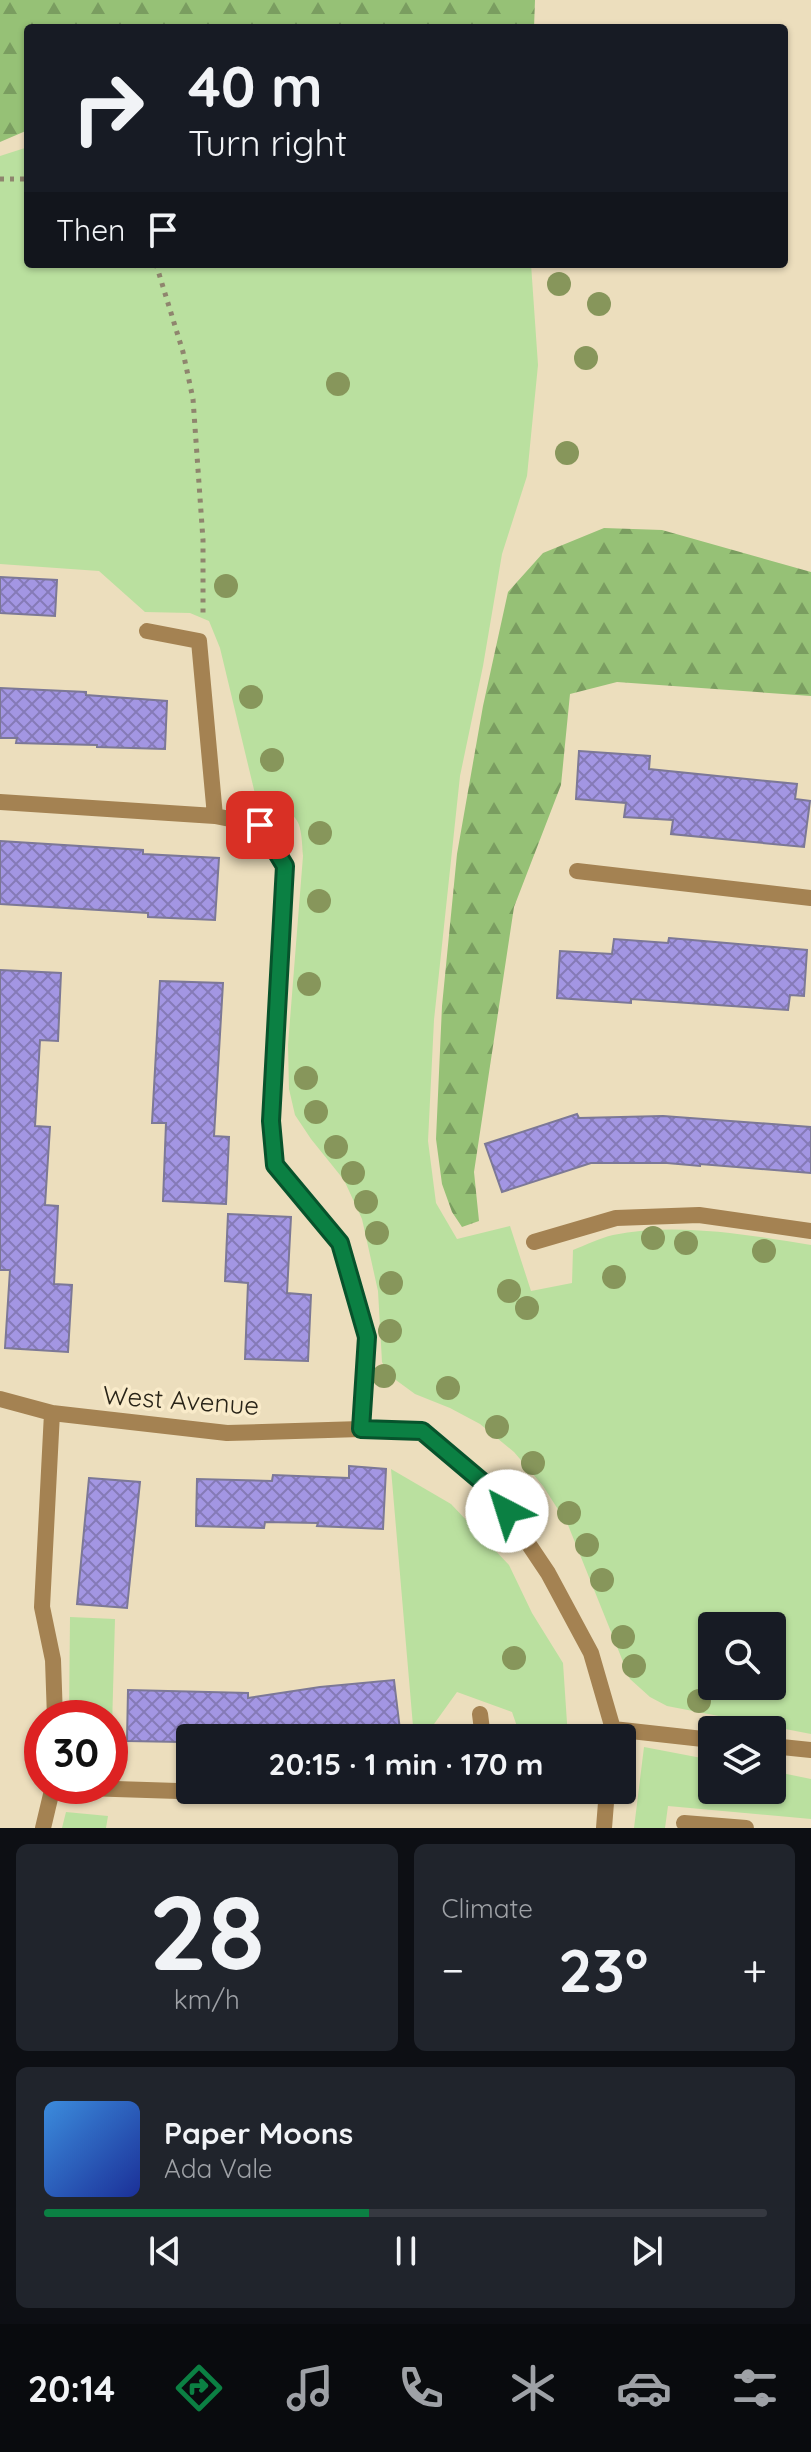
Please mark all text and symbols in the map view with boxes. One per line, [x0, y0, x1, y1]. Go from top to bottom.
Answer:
text: 40 m [188, 51, 323, 121]
icon: right [56, 56, 160, 160]
text: Turn right [188, 120, 347, 165]
icon: arrive [141, 208, 185, 252]
text: Then [56, 211, 125, 249]
pin [226, 791, 294, 859]
icon: arrive [238, 803, 282, 847]
street label: West Avenue [102, 1378, 260, 1422]
position arrow [465, 1469, 549, 1553]
map controls [698, 1612, 786, 1804]
button: search [698, 1612, 786, 1700]
speed limit sign: 30 [24, 1700, 128, 1804]
button: layers [698, 1716, 786, 1804]
text: 20:15 · 1 min · 170 m [269, 1745, 543, 1783]
text: 28 [149, 1866, 265, 1996]
text: Climate [442, 1892, 533, 1925]
text: 23° [558, 1932, 648, 2007]
text: − [442, 1942, 464, 1997]
text: + [742, 1942, 767, 1997]
text: km/h [174, 1983, 240, 2016]
text: Paper Moons [164, 2114, 353, 2152]
text: Ada Vale [164, 2152, 273, 2185]
icon: previous [143, 2229, 187, 2273]
icon: pause [384, 2229, 428, 2273]
icon: next [625, 2229, 669, 2273]
icon: directions [171, 2360, 227, 2416]
icon: music [282, 2360, 338, 2416]
icon: phone [393, 2360, 449, 2416]
icon: climate [505, 2360, 561, 2416]
icon: car [616, 2360, 672, 2416]
icon: filters [727, 2360, 783, 2416]
text: 20:14 [28, 2366, 115, 2411]

